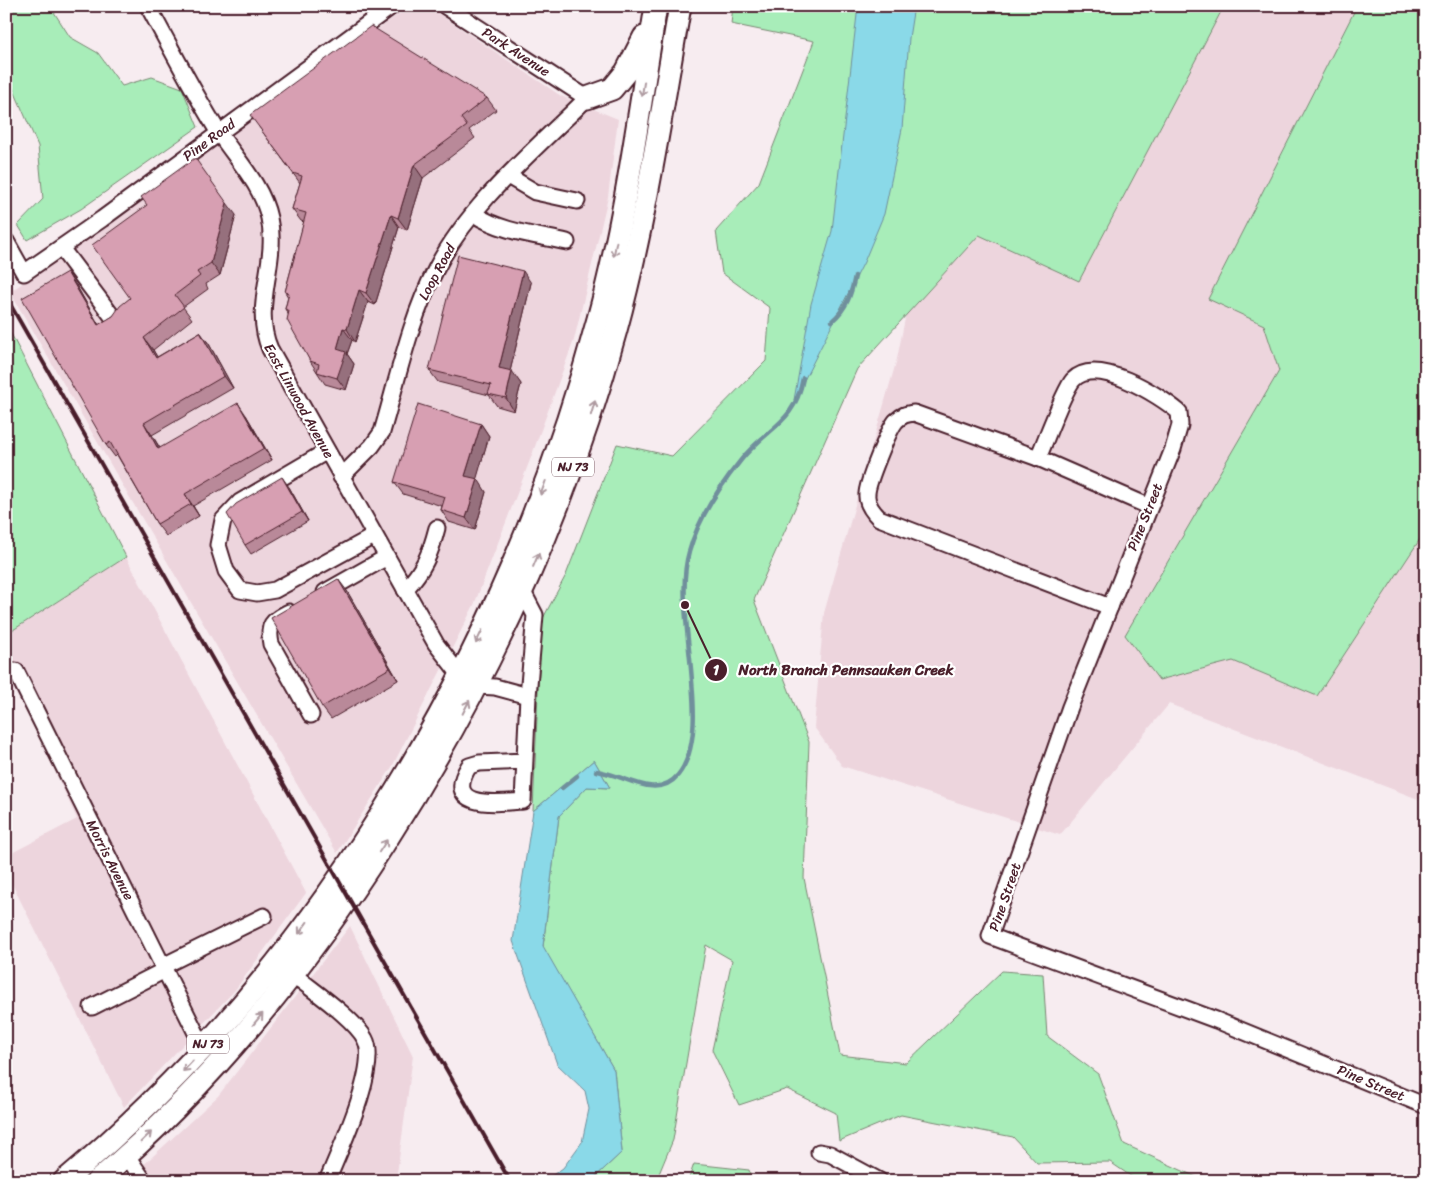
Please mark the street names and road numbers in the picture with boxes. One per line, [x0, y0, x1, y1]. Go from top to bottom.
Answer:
street label: Park Avenue [477, 20, 555, 84]
street label: Pine Road [177, 111, 242, 168]
street label: Loop Road [412, 238, 463, 305]
street label: East Linwood Avenue [257, 339, 341, 463]
road number: NJ 73 [552, 458, 594, 477]
street label: Pine Street [1120, 479, 1170, 555]
street label: Morris Avenue [79, 815, 141, 905]
street label: Pine Street [982, 859, 1028, 935]
road number: NJ 73 [187, 1034, 229, 1054]
street label: Pine Street [1333, 1058, 1409, 1108]

